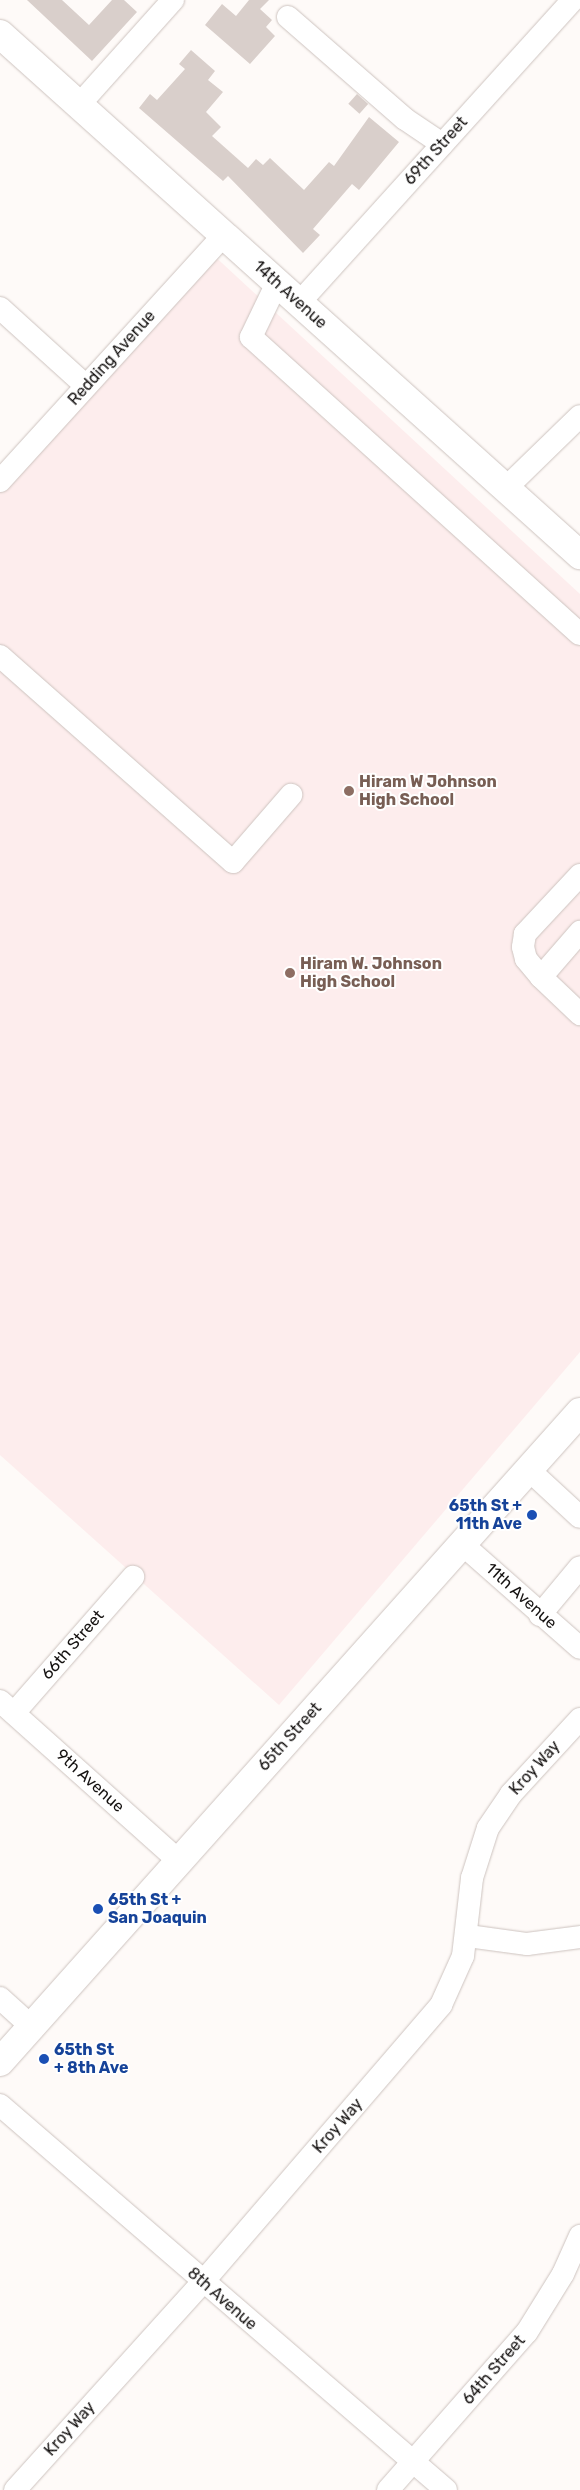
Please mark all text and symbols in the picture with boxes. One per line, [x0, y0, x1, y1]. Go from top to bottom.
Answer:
street label: 69th Street [400, 113, 472, 189]
street label: 14th Avenue [249, 257, 331, 333]
street label: Redding Avenue [64, 306, 160, 410]
place label: Hiram W Johnson High School [359, 772, 497, 810]
marker: Hiram W Johnson High School [343, 785, 355, 797]
place label: Hiram W. Johnson High School [300, 954, 442, 992]
marker: Hiram W. Johnson High School [284, 967, 296, 979]
place label: 65th St + 11th Ave [449, 1496, 522, 1534]
marker: 65th St + 11th Ave [526, 1509, 538, 1521]
street label: 11th Avenue [481, 1559, 561, 1633]
street label: 66th Street [38, 1606, 108, 1684]
street label: 65th Street [254, 1699, 326, 1775]
street label: Kroy Way [505, 1737, 565, 1799]
street label: 9th Avenue [52, 1745, 128, 1817]
place label: 65th St + San Joaquin [108, 1890, 207, 1928]
marker: 65th St + San Joaquin [92, 1903, 104, 1915]
place label: 65th St + 8th Ave [54, 2040, 129, 2078]
marker: 65th St + 8th Ave [38, 2053, 50, 2065]
street label: Kroy Way [309, 2094, 367, 2158]
street label: 8th Avenue [183, 2263, 261, 2335]
street label: 64th Street [459, 2331, 529, 2409]
street label: Kroy Way [40, 2398, 100, 2460]

